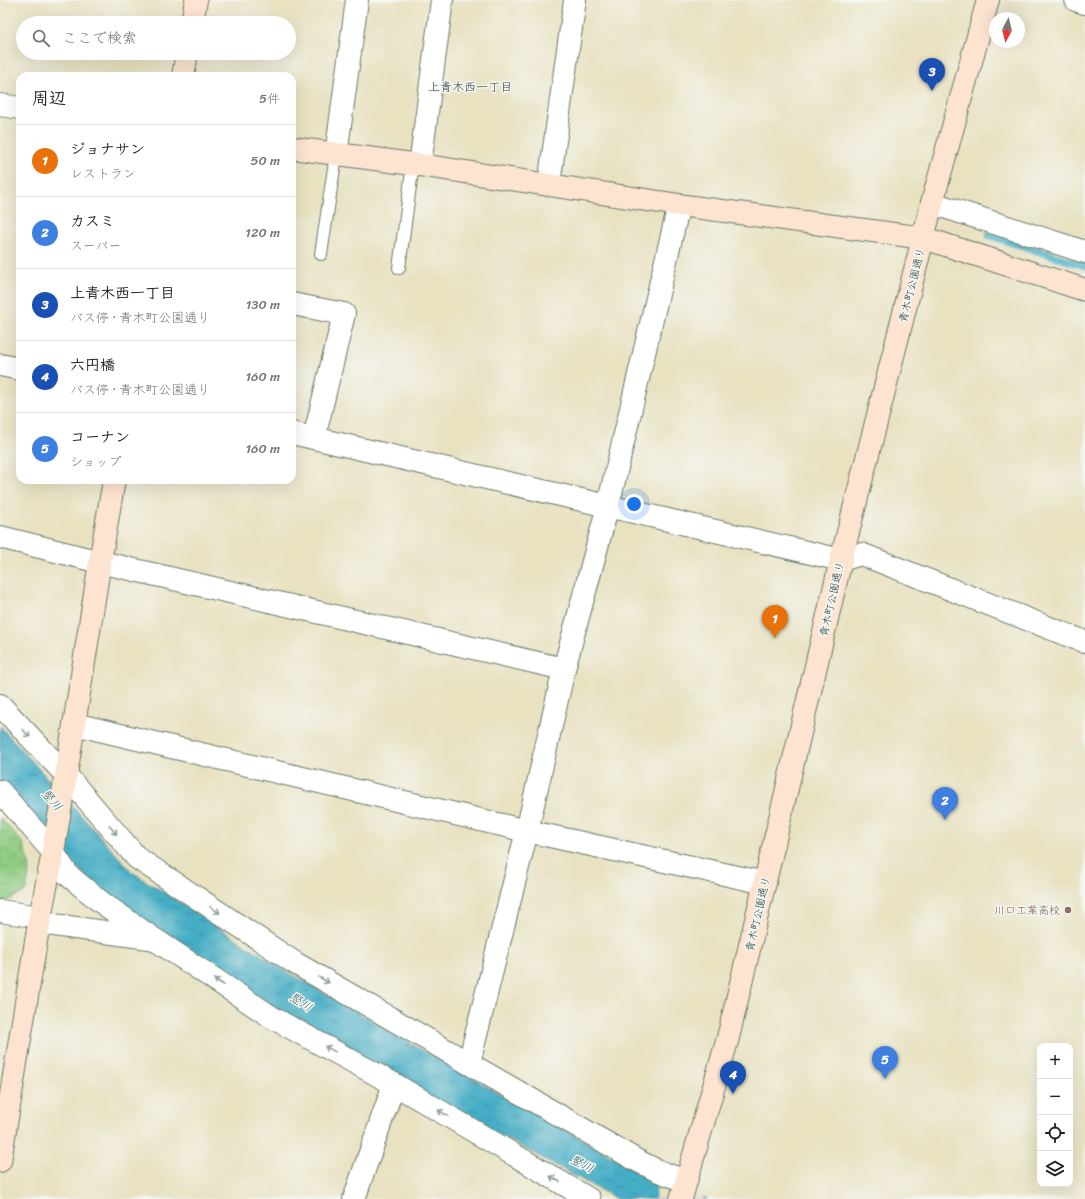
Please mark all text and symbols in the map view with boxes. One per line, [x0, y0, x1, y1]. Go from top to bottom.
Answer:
north arrow [989, 12, 1025, 48]
search box [16, 16, 296, 60]
text: ここで検索 [62, 25, 137, 51]
icon: search [30, 27, 52, 49]
pin: 3 [919, 58, 945, 91]
district label: 上青木西一丁目 [428, 76, 512, 98]
text: 周辺 [32, 83, 66, 113]
text: 5件 [259, 87, 280, 110]
text: ジョナサン [70, 136, 145, 162]
text: 1 [42, 149, 48, 172]
text: 50 m [250, 149, 280, 172]
text: レストラン [70, 162, 136, 185]
text: カスミ [70, 208, 115, 234]
text: 2 [41, 221, 49, 244]
text: 120 m [245, 221, 280, 244]
text: スーパー [70, 234, 121, 257]
street label: 青木町公園通り [893, 245, 931, 325]
text: 上青木西一丁目 [70, 280, 175, 306]
text: 3 [41, 293, 49, 316]
text: 130 m [246, 293, 280, 316]
text: バス停 · 青木町公園通り [70, 306, 210, 329]
text: 六円橋 [70, 352, 115, 378]
text: 4 [41, 365, 49, 388]
text: 160 m [245, 365, 280, 388]
text: バス停 · 青木町公園通り [70, 378, 210, 401]
text: コーナン [70, 424, 130, 450]
text: 5 [41, 437, 49, 460]
text: 160 m [245, 437, 280, 460]
text: ショップ [70, 450, 121, 473]
your location [624, 494, 644, 514]
street label: 青木町公園通り [814, 559, 850, 639]
pin: 1 [762, 605, 788, 638]
one-way arrow [21, 728, 30, 738]
water label: 竪川 [36, 784, 68, 816]
pin: 2 [932, 787, 958, 820]
one-way arrow [109, 825, 118, 835]
street label: 青木町公園通り [740, 874, 776, 954]
place label: 川口工業高校 [994, 901, 1060, 920]
marker: 川口工業高校 [1063, 905, 1073, 915]
one-way arrow [209, 906, 220, 914]
one-way arrow [318, 976, 330, 984]
one-way arrow [214, 978, 225, 986]
water label: 竪川 [285, 986, 317, 1018]
map controls [1037, 1043, 1073, 1187]
button: + [1037, 1043, 1073, 1079]
one-way arrow [324, 1045, 336, 1053]
pin: 5 [872, 1046, 898, 1079]
pin: 4 [720, 1061, 746, 1094]
button: − [1037, 1079, 1073, 1115]
one-way arrow [437, 1109, 449, 1117]
button: locate [1037, 1115, 1073, 1151]
water label: 竪川 [566, 1149, 598, 1179]
button: layers [1037, 1151, 1073, 1187]
one-way arrow [549, 1175, 561, 1183]

